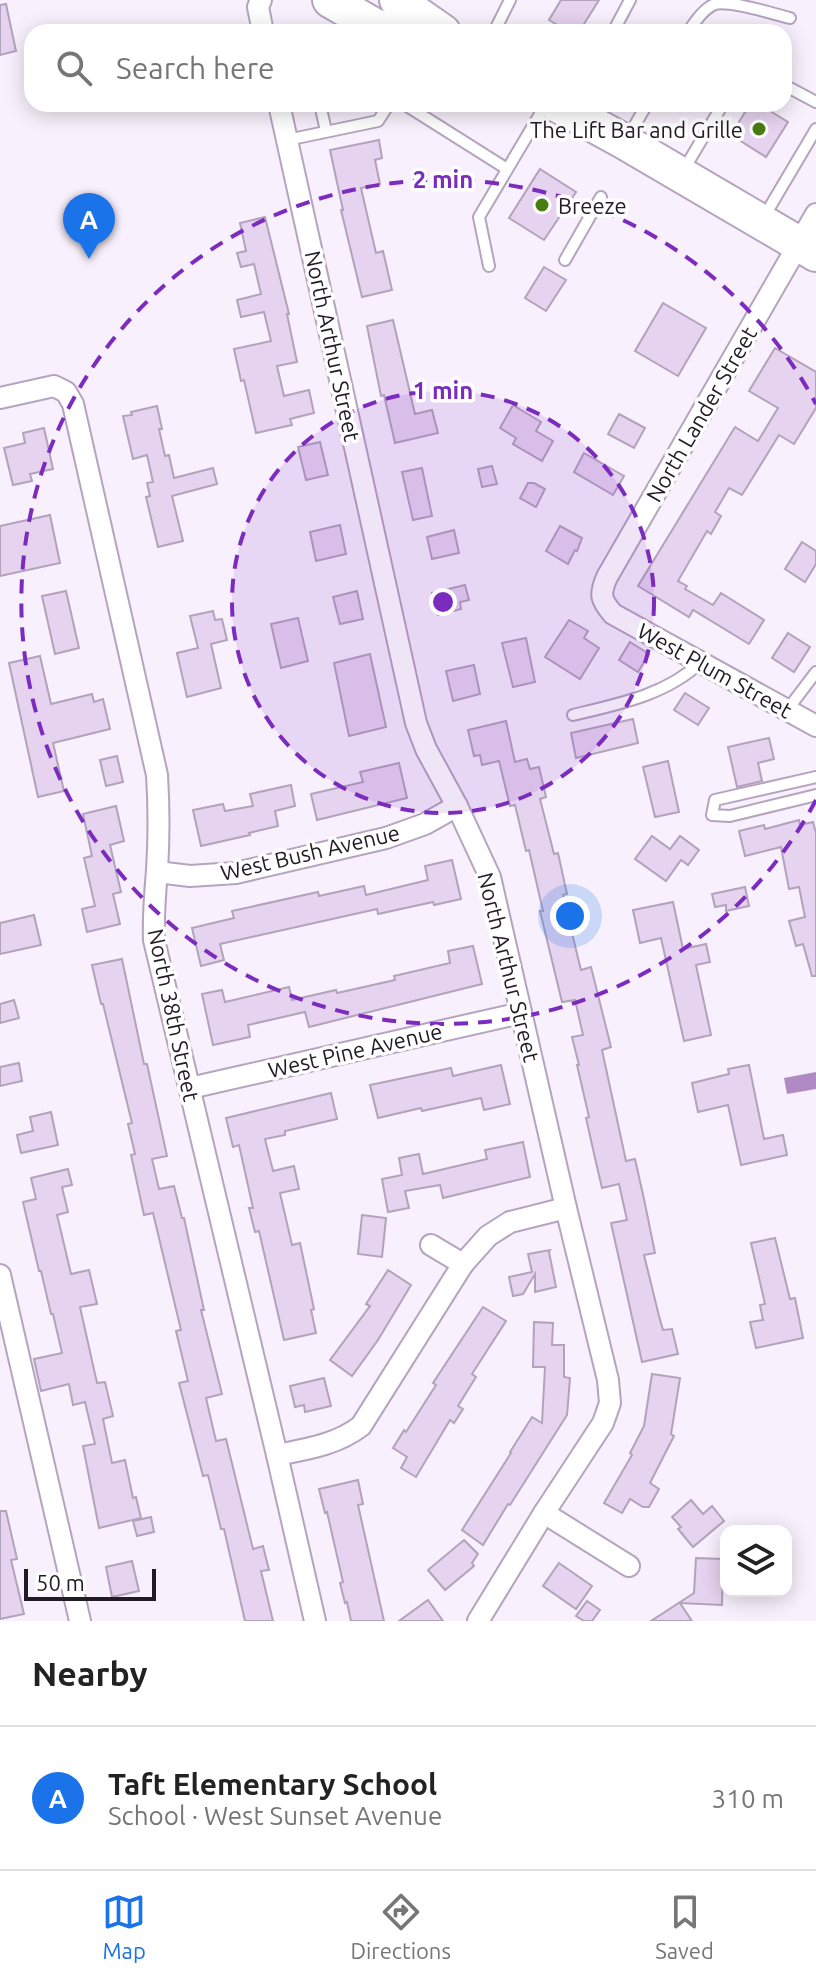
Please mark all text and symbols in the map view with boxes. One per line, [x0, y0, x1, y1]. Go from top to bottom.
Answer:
search box [24, 24, 792, 112]
icon: search [52, 46, 96, 90]
text: Search here [116, 51, 275, 85]
place label: The Lift Bar and Grille [530, 117, 743, 142]
marker: The Lift Bar and Grille [750, 120, 768, 138]
text: 2 min [413, 166, 473, 193]
pin: A [63, 193, 115, 259]
place label: Breeze [558, 193, 627, 218]
marker: Breeze [533, 196, 551, 214]
street label: North Arthur Street [301, 248, 366, 444]
street label: North Lander Street [641, 322, 762, 506]
text: 1 min [413, 377, 473, 404]
centre of rings [429, 588, 457, 616]
street label: West Plum Street [634, 617, 797, 723]
street label: West Bush Avenue [218, 819, 402, 885]
street label: North Arthur Street [473, 870, 545, 1065]
your location [550, 896, 590, 936]
street label: North 38th Street [144, 926, 205, 1104]
street label: West Pine Avenue [266, 1018, 444, 1082]
map controls [720, 1525, 792, 1597]
button: layers [720, 1525, 792, 1597]
scale bar [24, 1565, 156, 1601]
text: 50 m [36, 1570, 85, 1595]
text: Nearby [32, 1654, 147, 1692]
text: Taft Elementary School [108, 1767, 437, 1801]
text: A [49, 1784, 67, 1813]
text: 310 m [712, 1784, 784, 1813]
text: School · West Sunset Avenue [108, 1801, 442, 1830]
tab: Map [102, 1890, 146, 1963]
tab: Directions [350, 1890, 451, 1963]
tab: Saved [655, 1890, 714, 1963]

